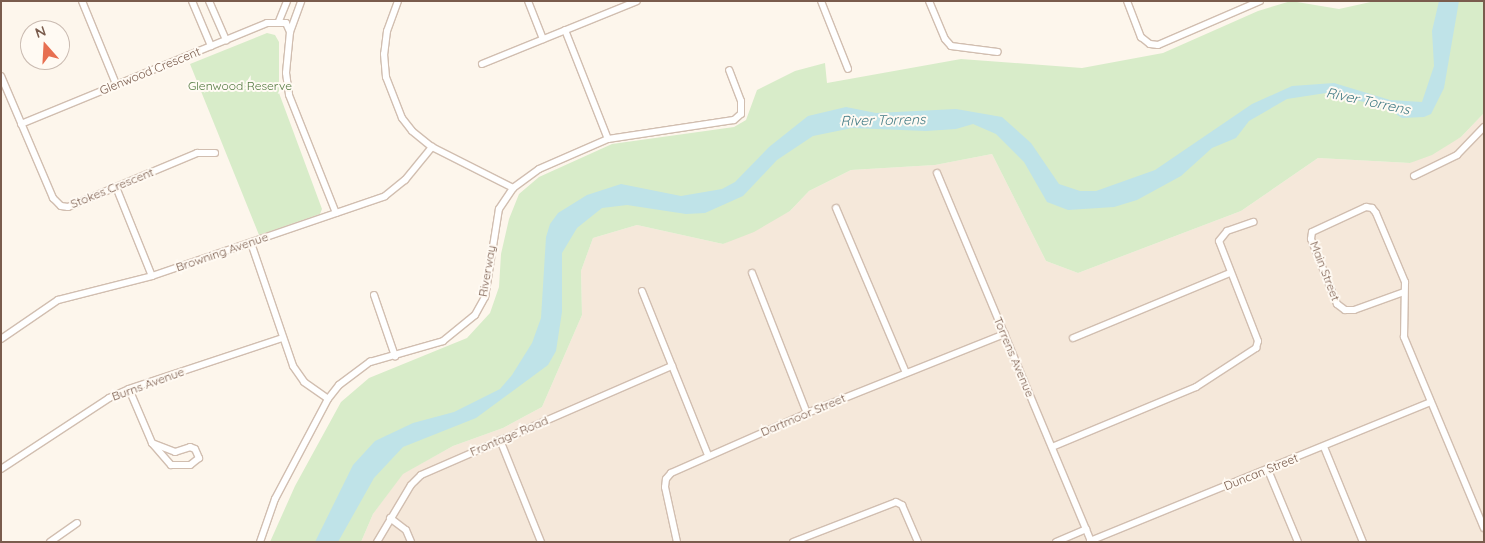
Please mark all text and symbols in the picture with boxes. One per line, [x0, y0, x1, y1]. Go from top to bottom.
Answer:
north arrow [20, 20, 70, 70]
text: N [33, 22, 48, 42]
street label: Glenwood Crescent [98, 44, 202, 98]
park label: Glenwood Reserve [188, 79, 292, 93]
water label: River Torrens [1325, 84, 1411, 118]
water label: River Torrens [840, 111, 926, 129]
street label: Stokes Crescent [68, 165, 156, 211]
street label: Browning Avenue [174, 229, 270, 275]
street label: Main Street [1307, 239, 1343, 303]
street label: Riverway [475, 244, 499, 298]
street label: Torrens Avenue [991, 315, 1037, 399]
street label: Burns Avenue [110, 364, 186, 404]
street label: Dartmoor Street [758, 391, 848, 439]
street label: Frontage Road [468, 413, 550, 459]
street label: Duncan Street [1222, 451, 1300, 493]

